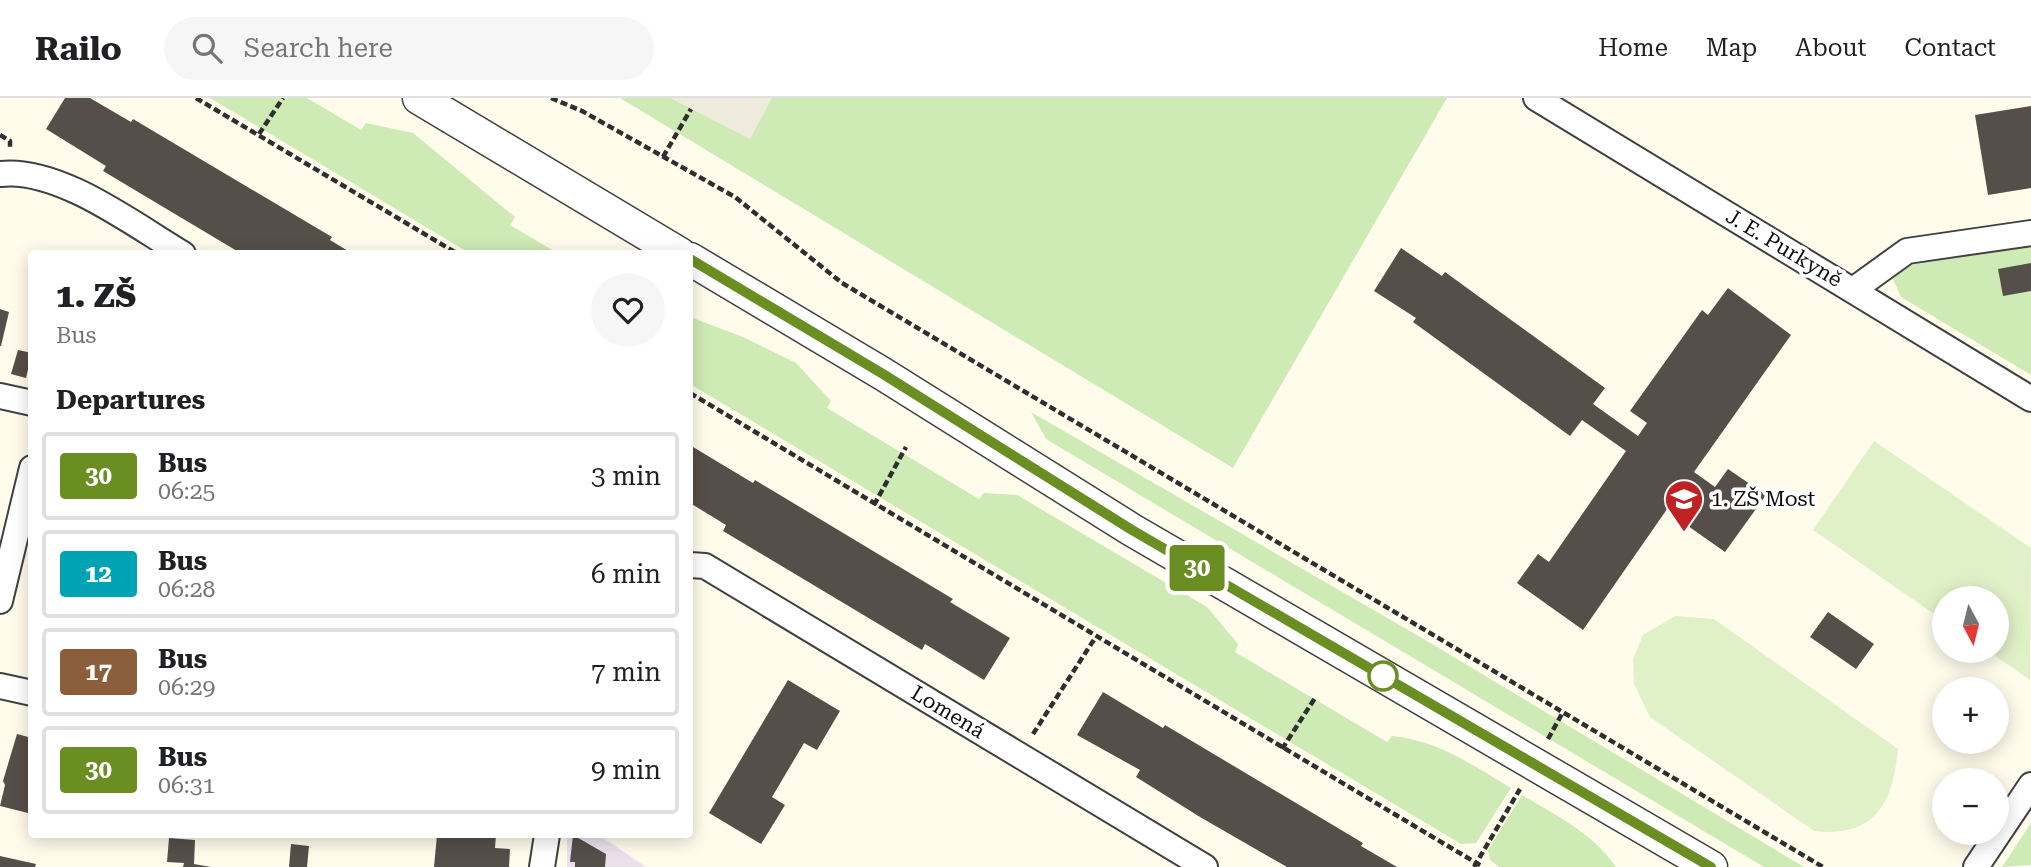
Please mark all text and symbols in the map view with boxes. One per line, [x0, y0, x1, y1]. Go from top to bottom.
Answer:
search box [164, 17, 654, 80]
text: Railo [35, 29, 122, 68]
icon: search [188, 29, 226, 67]
text: Search here [244, 33, 393, 63]
text: Home [1598, 34, 1668, 62]
text: Map [1706, 34, 1757, 62]
text: About [1795, 34, 1866, 62]
text: Contact [1904, 34, 1996, 62]
street label: J. E. Purkyně [1722, 204, 1846, 292]
button: heart [591, 273, 665, 347]
text: 1. ZŠ [56, 276, 136, 315]
text: Bus [56, 322, 96, 349]
text: Departures [56, 385, 205, 415]
text: Bus [158, 448, 207, 478]
text: 3 min [591, 461, 661, 491]
text: 30 [85, 462, 112, 490]
text: 06:25 [158, 478, 215, 505]
school or university icon: 1. ZŠ Most [1663, 478, 1705, 533]
place label: 1. ZŠ Most [1711, 486, 1816, 511]
line badge: 30 [1166, 545, 1228, 591]
text: Bus [158, 546, 207, 576]
text: 30 [1184, 554, 1210, 582]
text: 6 min [591, 559, 661, 589]
text: 12 [85, 560, 112, 588]
text: 06:28 [158, 576, 215, 603]
north arrow [1932, 586, 2009, 663]
map controls [1932, 586, 2009, 845]
text: Bus [158, 644, 207, 674]
text: 7 min [591, 657, 661, 687]
text: 17 [85, 658, 112, 686]
unlabelled marker [1368, 661, 1398, 691]
text: 06:29 [158, 674, 215, 701]
button: + [1932, 677, 2009, 754]
street label: Lomená [907, 681, 990, 744]
text: Bus [158, 742, 207, 772]
text: 9 min [591, 755, 661, 785]
text: 30 [85, 756, 112, 784]
button: − [1932, 768, 2009, 845]
text: 06:31 [158, 772, 215, 799]

